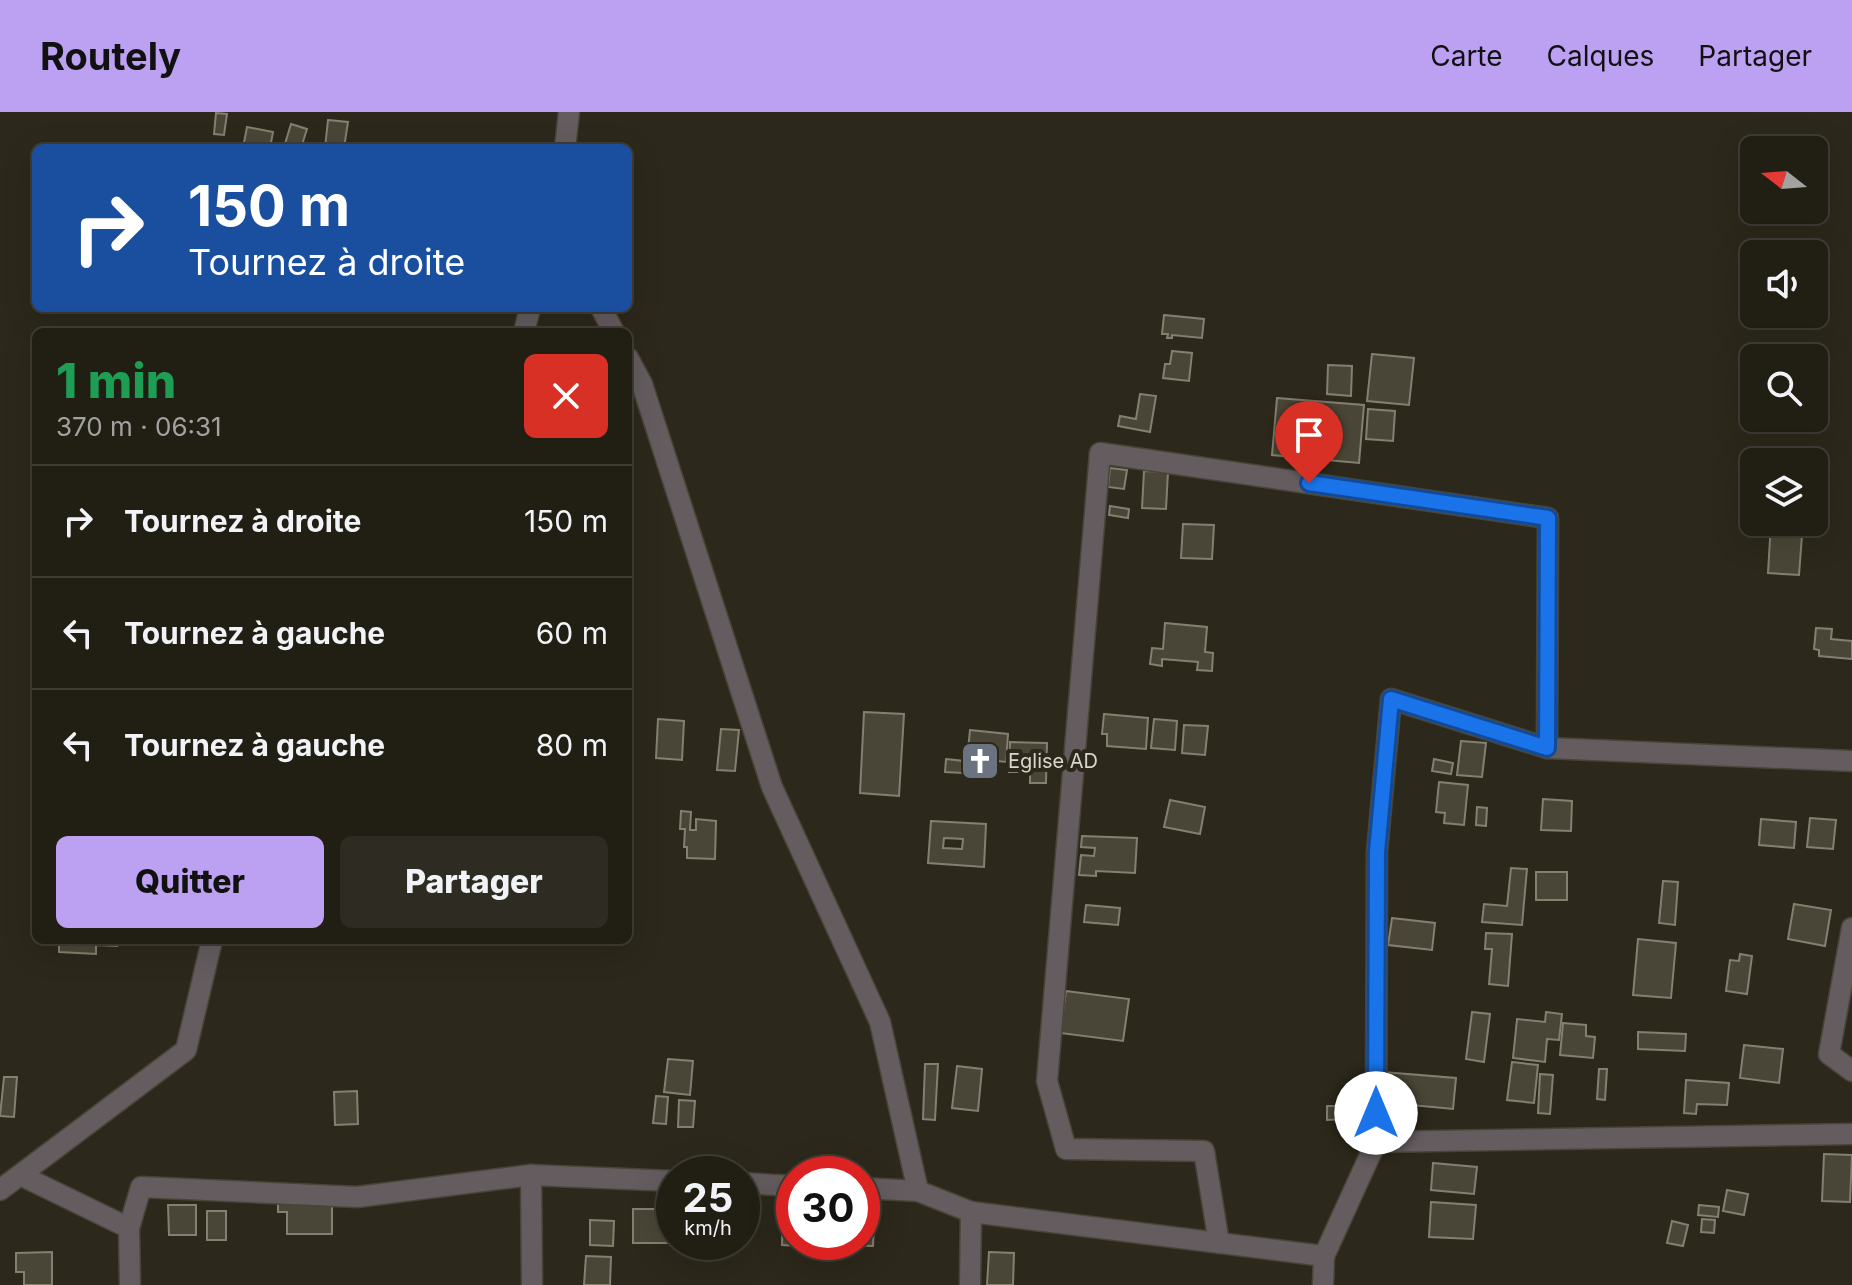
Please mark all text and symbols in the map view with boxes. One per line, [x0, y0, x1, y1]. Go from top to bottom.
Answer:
text: Routely [40, 33, 181, 79]
text: Carte [1430, 39, 1503, 73]
text: Calques [1547, 39, 1654, 73]
text: Partager [1698, 39, 1812, 73]
north arrow [1740, 136, 1828, 224]
map controls [1740, 136, 1828, 536]
text: 150 m [188, 172, 350, 240]
icon: right [56, 176, 160, 280]
text: Tournez à droite [188, 240, 465, 284]
button: sound [1740, 240, 1828, 328]
button: search [1740, 344, 1828, 432]
text: 1 min [56, 351, 176, 410]
button: close [524, 354, 608, 438]
pin [1275, 401, 1343, 483]
text: 370 m · 06:31 [56, 411, 222, 442]
icon: arrive [1287, 413, 1331, 457]
button: layers [1740, 448, 1828, 536]
icon: right [56, 499, 100, 543]
text: Tournez à droite [124, 503, 361, 539]
text: 150 m [524, 503, 608, 539]
icon: left [56, 611, 100, 655]
text: Tournez à gauche [124, 615, 385, 651]
text: 60 m [536, 615, 608, 651]
icon: left [56, 723, 100, 767]
text: Tournez à gauche [124, 727, 385, 763]
text: 80 m [536, 727, 608, 763]
church icon: Eglise AD [959, 740, 1001, 782]
place label: Eglise AD [1008, 749, 1098, 773]
button: Quitter [56, 836, 324, 928]
button: Partager [340, 836, 608, 928]
position arrow [1334, 1071, 1418, 1155]
speed limit sign: 30 [776, 1156, 880, 1260]
text: 25 [683, 1173, 733, 1222]
text: km/h [684, 1216, 732, 1240]

